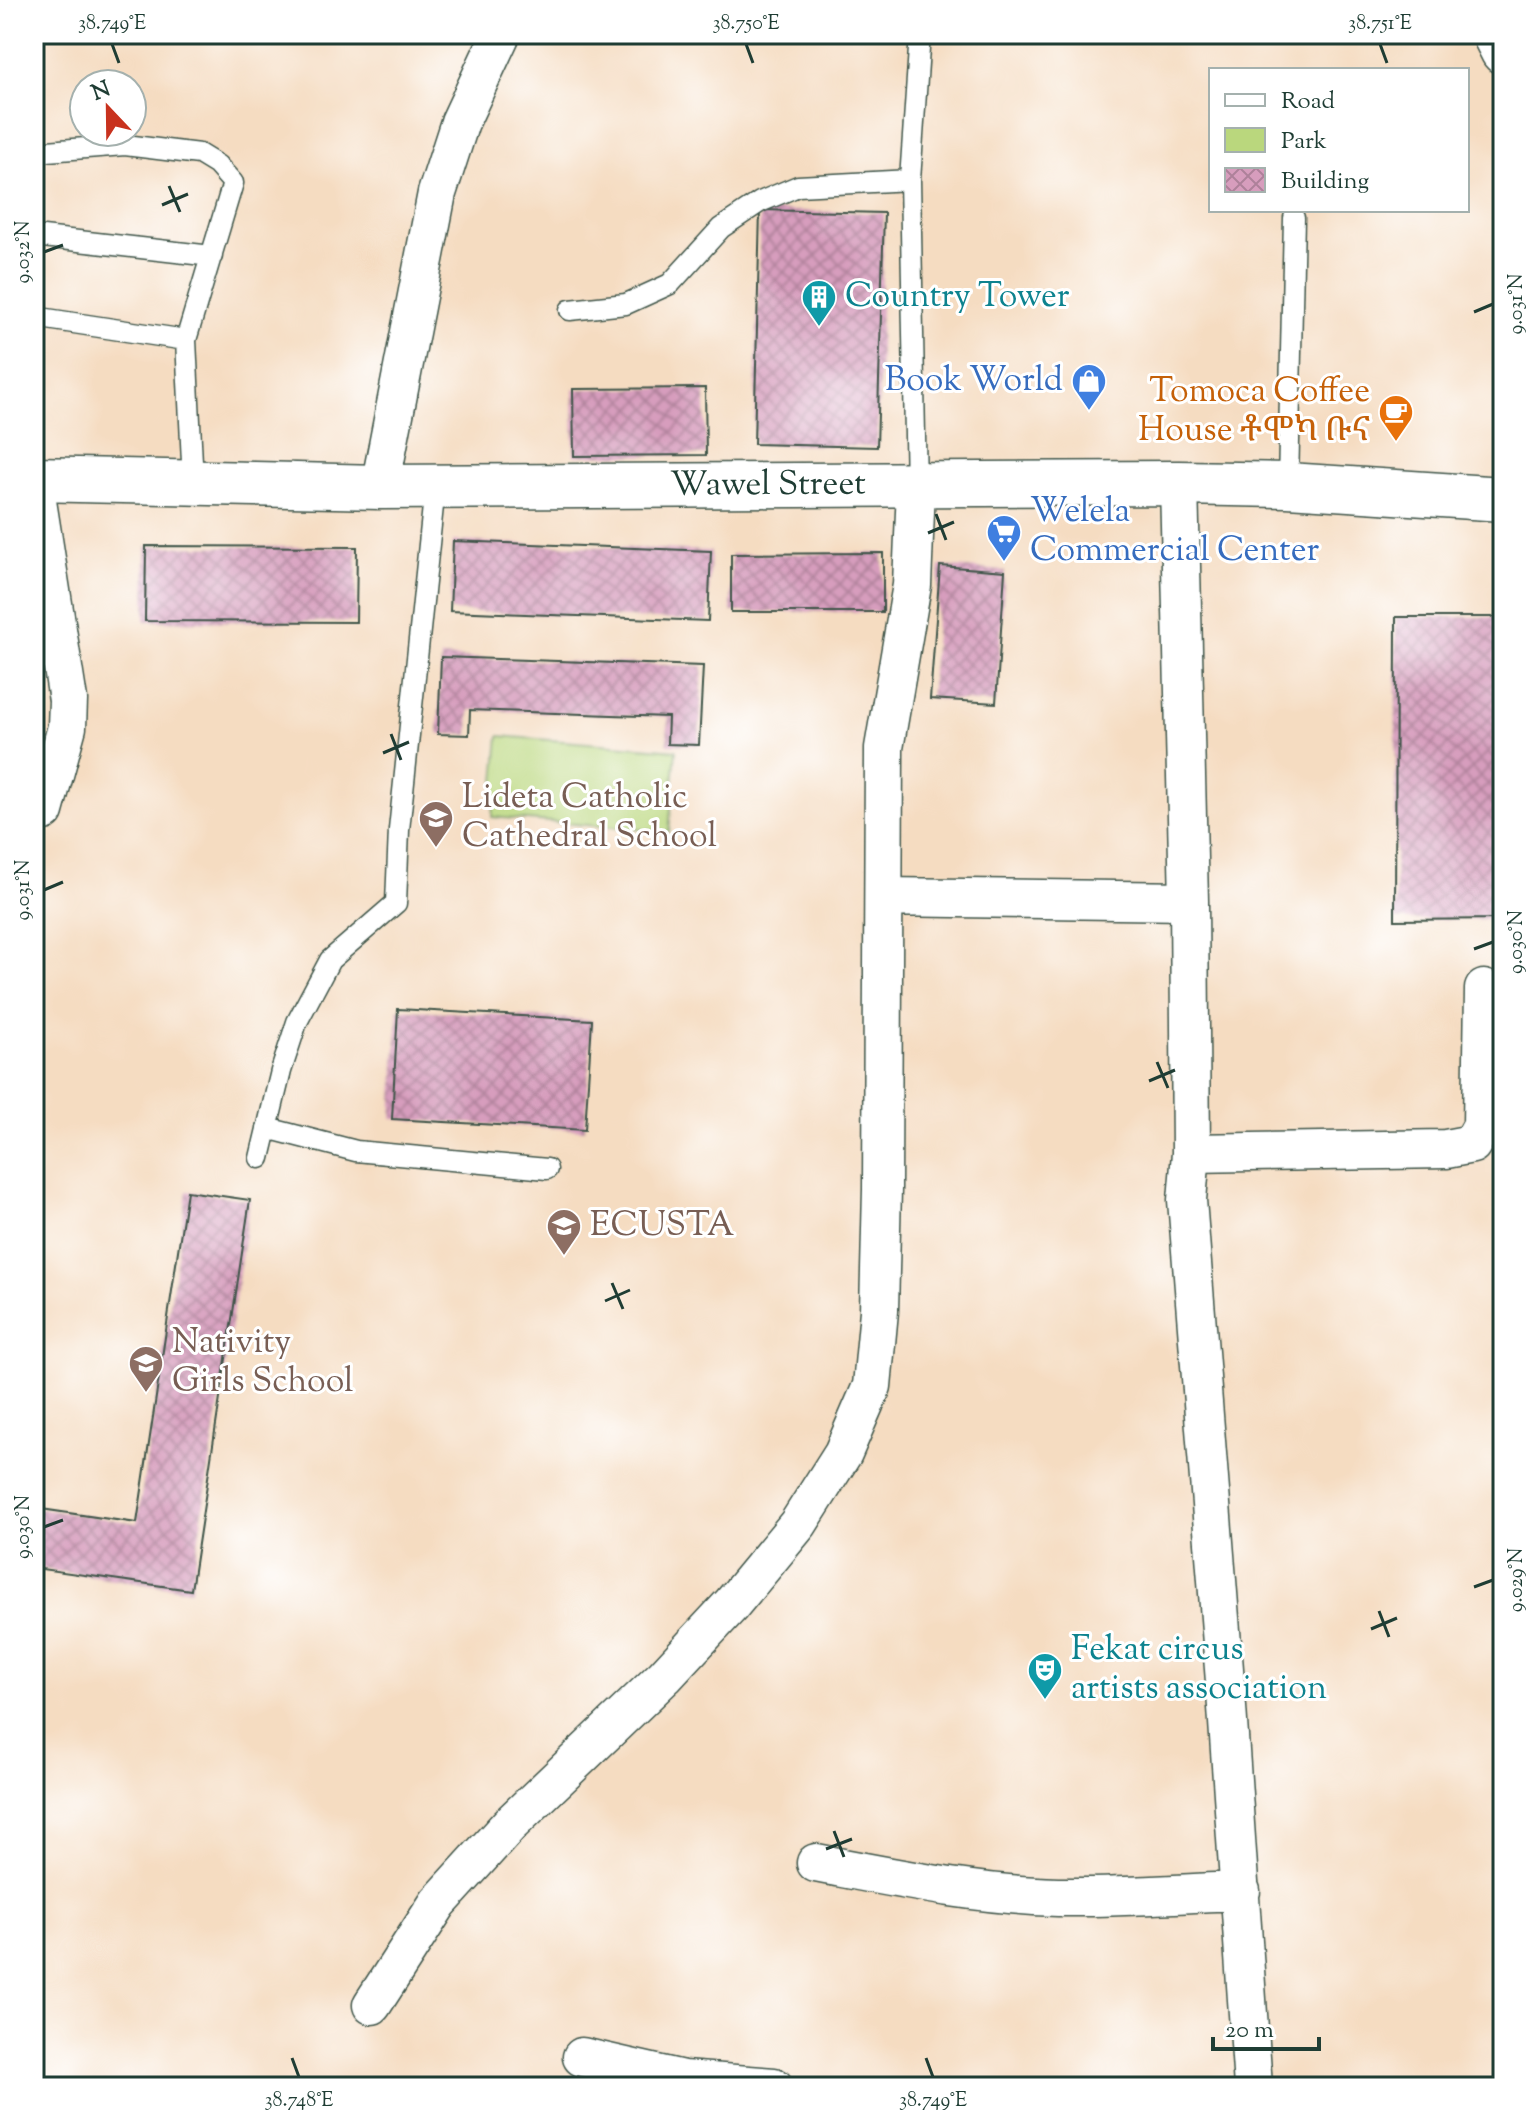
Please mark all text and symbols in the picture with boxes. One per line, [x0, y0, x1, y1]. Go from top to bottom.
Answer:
text: 38.749°E [78, 10, 146, 39]
text: 38.750°E [712, 10, 780, 39]
text: 38.751°E [1348, 10, 1412, 39]
north arrow [68, 68, 148, 148]
legend [1209, 68, 1469, 212]
text: N [87, 74, 116, 110]
text: Road [1281, 85, 1335, 119]
text: Park [1281, 125, 1327, 159]
text: Building [1281, 165, 1370, 199]
text: 9.032°N [10, 220, 39, 283]
place label: Country Tower [845, 273, 1070, 322]
text: 9.031°N [1503, 274, 1532, 334]
building icon: Country Tower [800, 278, 838, 328]
place label: Book World [885, 357, 1063, 406]
shop icon: Book World [1070, 362, 1108, 412]
place label: Tomoca Coffee House ቶሞካ ቡና [1138, 368, 1370, 456]
cafe icon: Tomoca Coffee House ቶሞካ ቡና [1377, 393, 1415, 443]
street label: Wawel Street [670, 460, 866, 510]
place label: Welela Commercial Center [1030, 488, 1319, 576]
supermarket icon: Welela Commercial Center [985, 513, 1023, 563]
place label: Lideta Catholic Cathedral School [462, 774, 717, 862]
school or university icon: Lideta Catholic Cathedral School [417, 799, 455, 849]
text: 9.031°N [10, 860, 39, 920]
text: 9.030°N [1503, 910, 1532, 974]
place label: ECUSTA [590, 1202, 734, 1251]
school or university icon: ECUSTA [545, 1207, 583, 1257]
place label: Nativity Girls School [172, 1319, 354, 1407]
school or university icon: Nativity Girls School [127, 1344, 165, 1394]
text: 9.030°N [10, 1495, 39, 1559]
text: 9.029°N [1503, 1548, 1532, 1612]
place label: Fekat circus artists association [1071, 1626, 1327, 1714]
theatre icon: Fekat circus artists association [1026, 1651, 1064, 1701]
scale bar [1213, 2001, 1319, 2051]
text: 20 m [1225, 2014, 1274, 2048]
text: 38.748°E [265, 2087, 333, 2116]
text: 38.749°E [899, 2087, 967, 2116]

